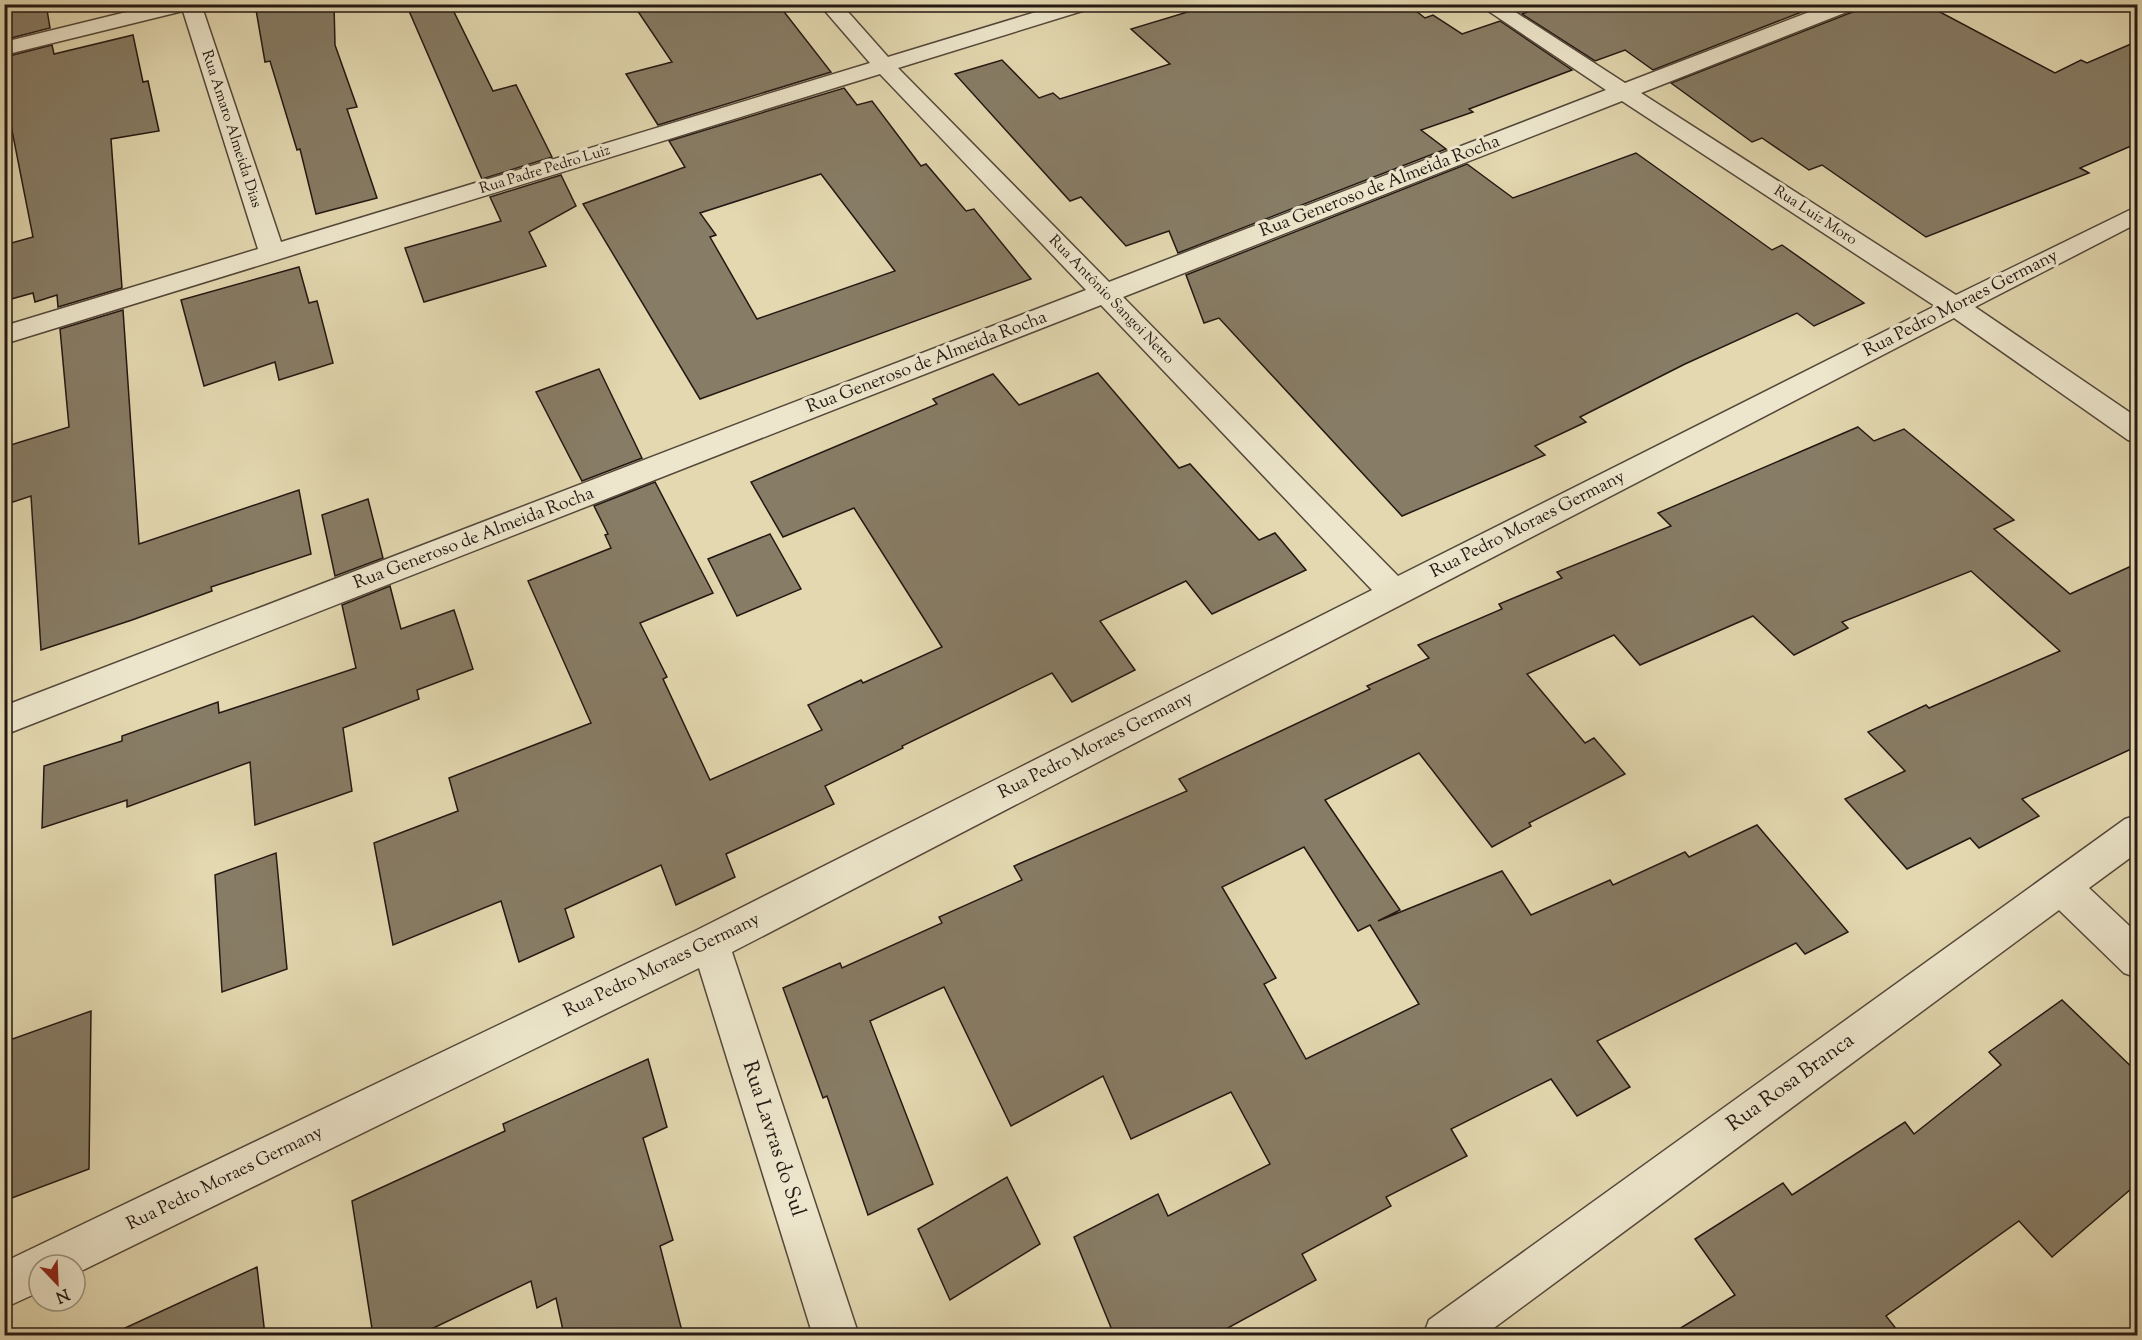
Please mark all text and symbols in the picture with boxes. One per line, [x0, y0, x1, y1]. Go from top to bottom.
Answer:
street label: Rua Amaro Almeida Dias [196, 47, 266, 211]
street label: Rua Generoso de Almeida Rocha [1256, 129, 1504, 245]
street label: Rua Padre Pedro Luiz [477, 140, 613, 200]
street label: Rua Luiz Moro [1769, 181, 1861, 251]
street label: Rua Antônio Sangoi Netto [1044, 231, 1178, 369]
street label: Rua Pedro Moraes Germany [1859, 244, 2063, 364]
street label: Rua Generoso de Almeida Rocha [803, 305, 1051, 421]
street label: Rua Pedro Moraes Germany [1426, 465, 1630, 585]
street label: Rua Generoso de Almeida Rocha [350, 481, 598, 597]
street label: Rua Pedro Moraes Germany [994, 686, 1198, 806]
street label: Rua Pedro Moraes Germany [559, 907, 765, 1025]
street label: Rua Rosa Branca [1721, 1026, 1861, 1140]
street label: Rua Lavras do Sul [734, 1057, 812, 1221]
street label: Rua Pedro Moraes Germany [122, 1120, 328, 1238]
north arrow [27, 1253, 87, 1313]
text: N [51, 1281, 72, 1308]

